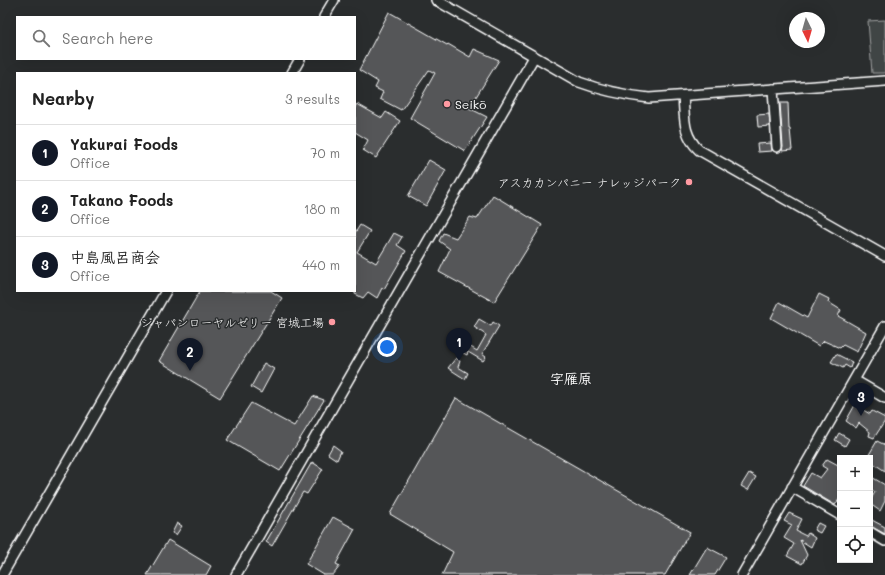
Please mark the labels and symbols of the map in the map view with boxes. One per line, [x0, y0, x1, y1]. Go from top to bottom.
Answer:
north arrow [789, 12, 825, 48]
place label: Seikō [455, 96, 486, 112]
marker: Seikō [442, 99, 452, 109]
place label: アスカカンパニー ナレッジパーク [497, 174, 681, 190]
marker: アスカカンパニー ナレッジパーク [684, 177, 694, 187]
place label: ジャパンローヤルゼリー 宮城工場 [140, 314, 324, 330]
marker: ジャパンローヤルゼリー 宮城工場 [327, 317, 337, 327]
pin: 1 [446, 328, 472, 361]
your location [377, 337, 397, 357]
pin: 2 [177, 338, 203, 371]
district label: 字雁原 [550, 369, 592, 388]
pin: 3 [848, 383, 874, 416]

